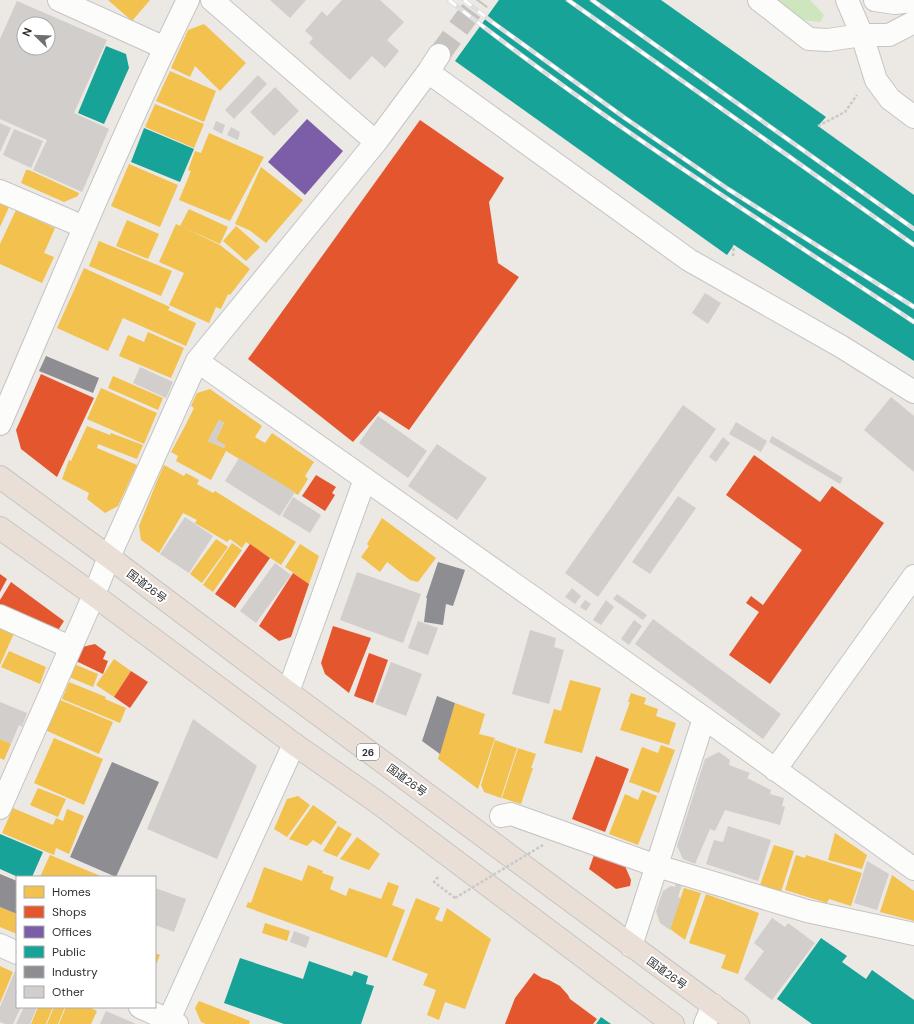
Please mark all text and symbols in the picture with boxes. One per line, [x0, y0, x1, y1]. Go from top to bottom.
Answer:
north arrow [16, 16, 56, 56]
text: N [19, 26, 35, 39]
street label: 国道26号 [124, 566, 170, 606]
road number: 26 [357, 744, 379, 760]
street label: 国道26号 [384, 761, 430, 799]
legend [16, 876, 156, 1008]
text: Homes [52, 884, 91, 900]
text: Shops [52, 904, 87, 920]
text: Offices [52, 924, 92, 940]
text: Public [52, 944, 86, 960]
street label: 国道26号 [644, 954, 690, 992]
text: Industry [52, 964, 98, 980]
text: Other [52, 984, 85, 1000]

